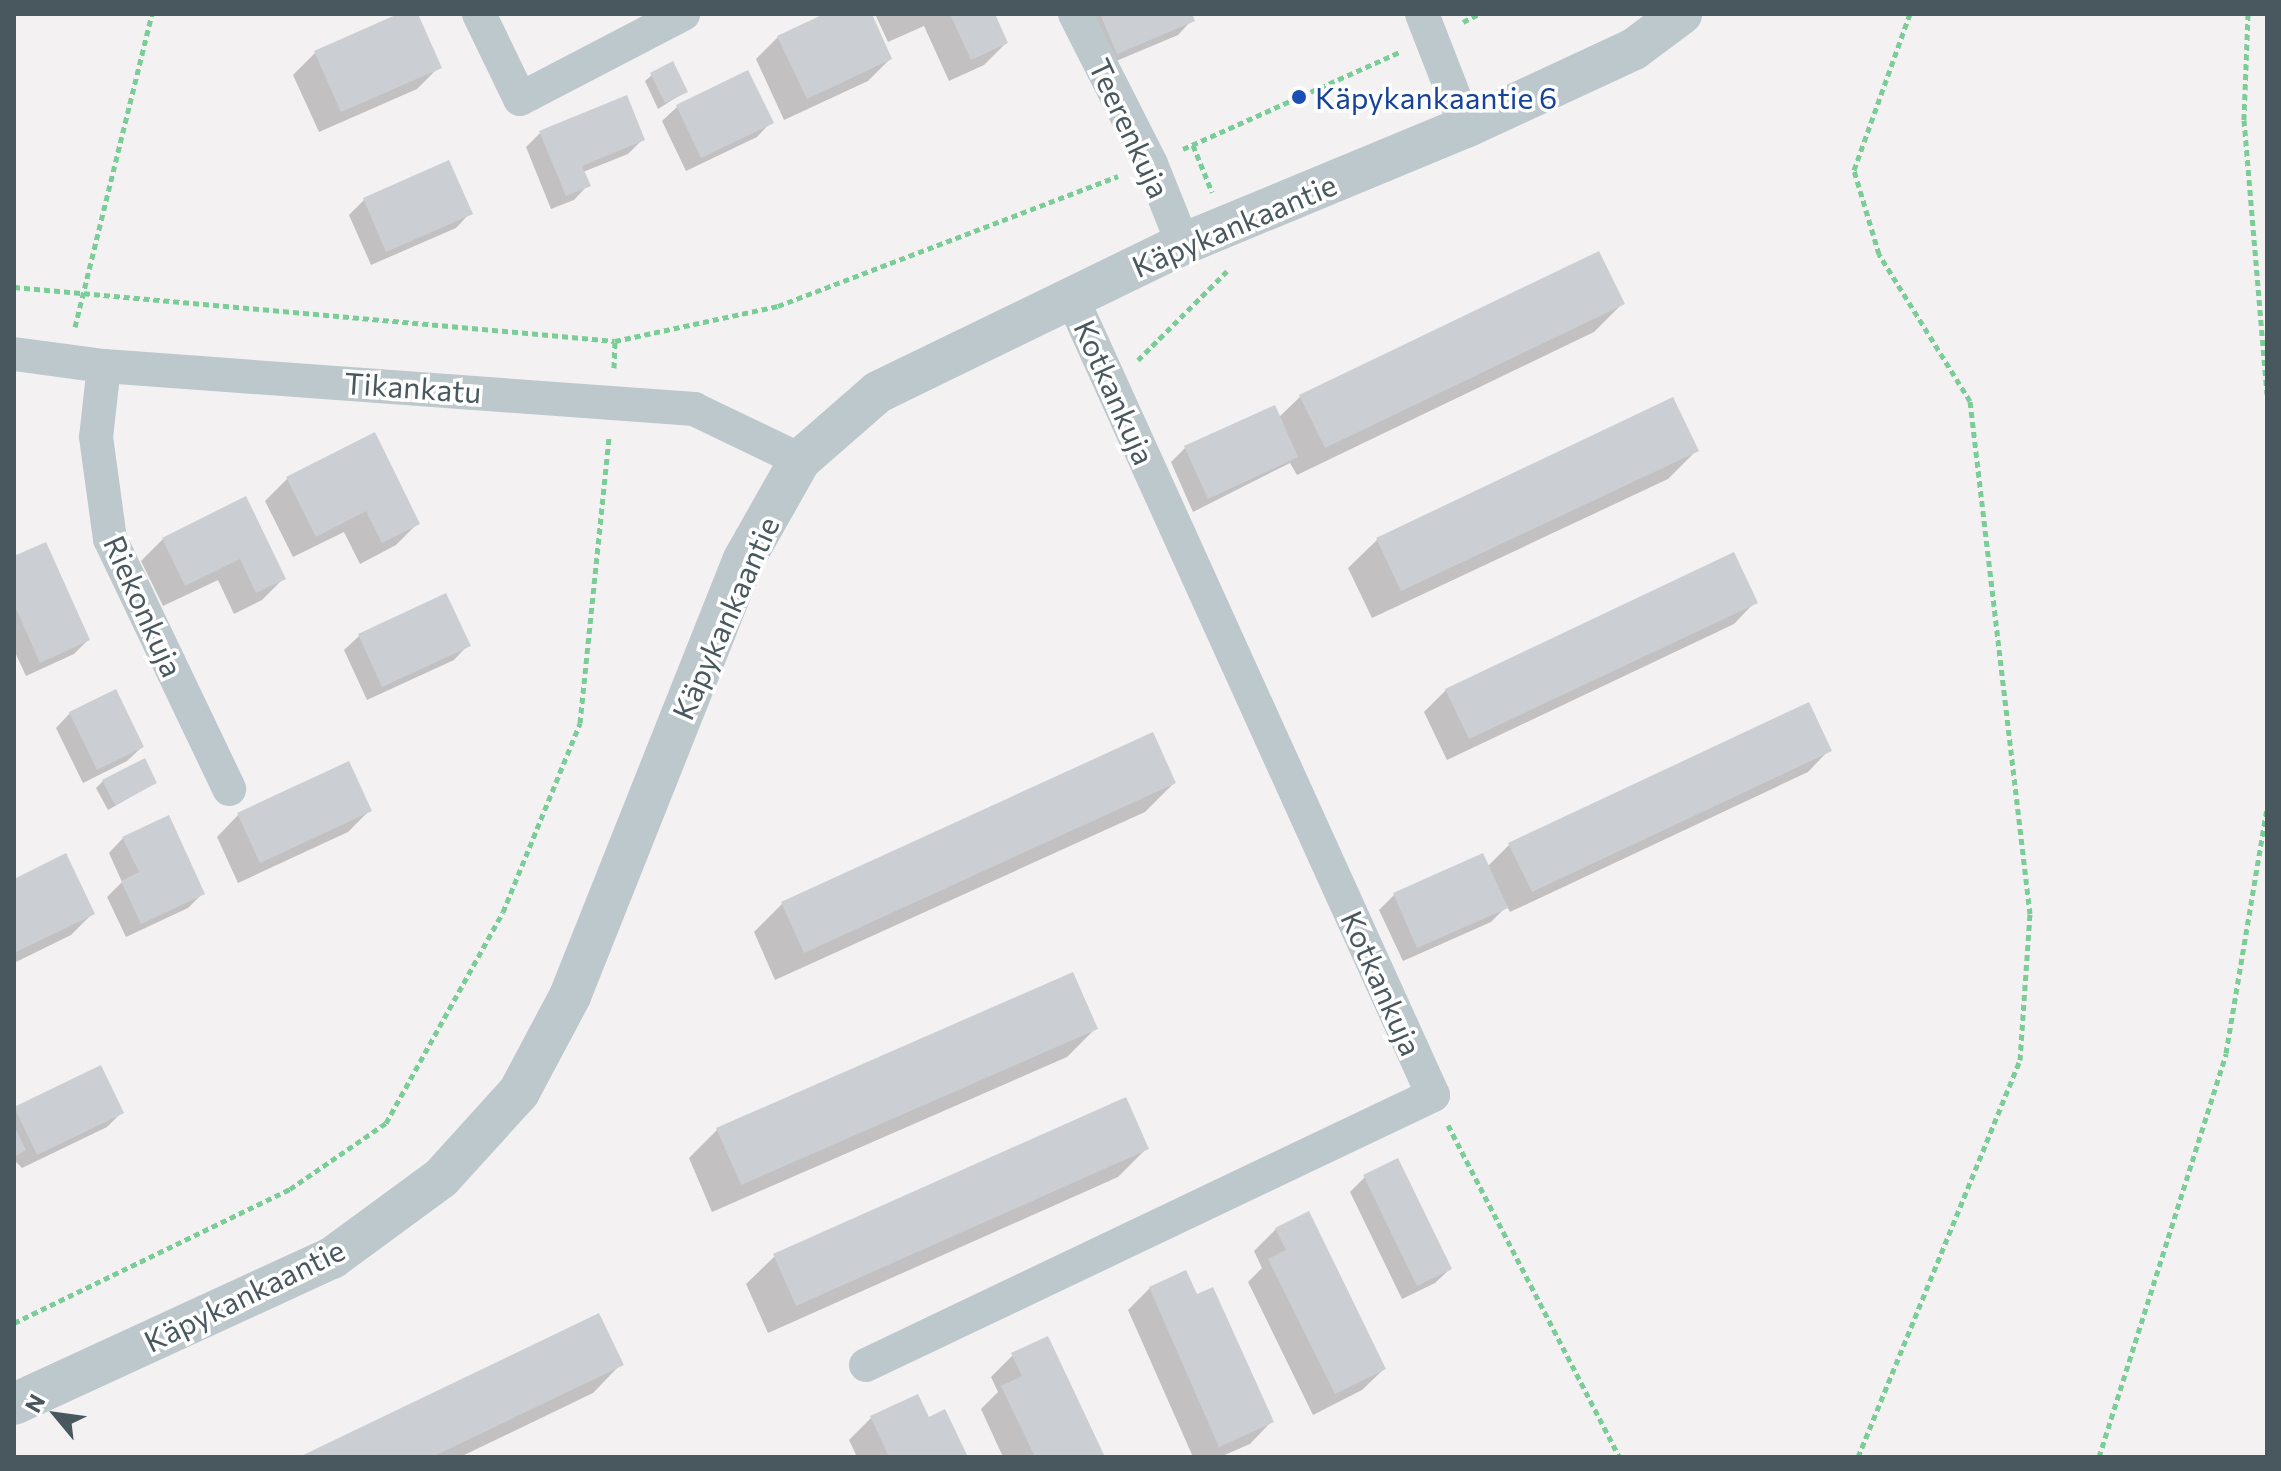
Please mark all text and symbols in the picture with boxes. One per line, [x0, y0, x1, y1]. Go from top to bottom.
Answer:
street label: Teerenkuja [1082, 53, 1178, 203]
place label: Käpykankaantie 6 [1315, 79, 1557, 115]
marker: Käpykankaantie 6 [1290, 88, 1308, 106]
street label: Käpykankaantie [1126, 166, 1342, 284]
street label: Kotkankuja [1067, 314, 1163, 470]
street label: Tikankatu [343, 364, 483, 410]
street label: Käpykankaantie [664, 511, 786, 725]
street label: Riekonkuja [97, 530, 191, 682]
street label: Kotkankuja [1334, 905, 1430, 1061]
street label: Käpykankaantie [138, 1231, 350, 1359]
north arrow [16, 1375, 96, 1455]
text: N [19, 1389, 50, 1417]

